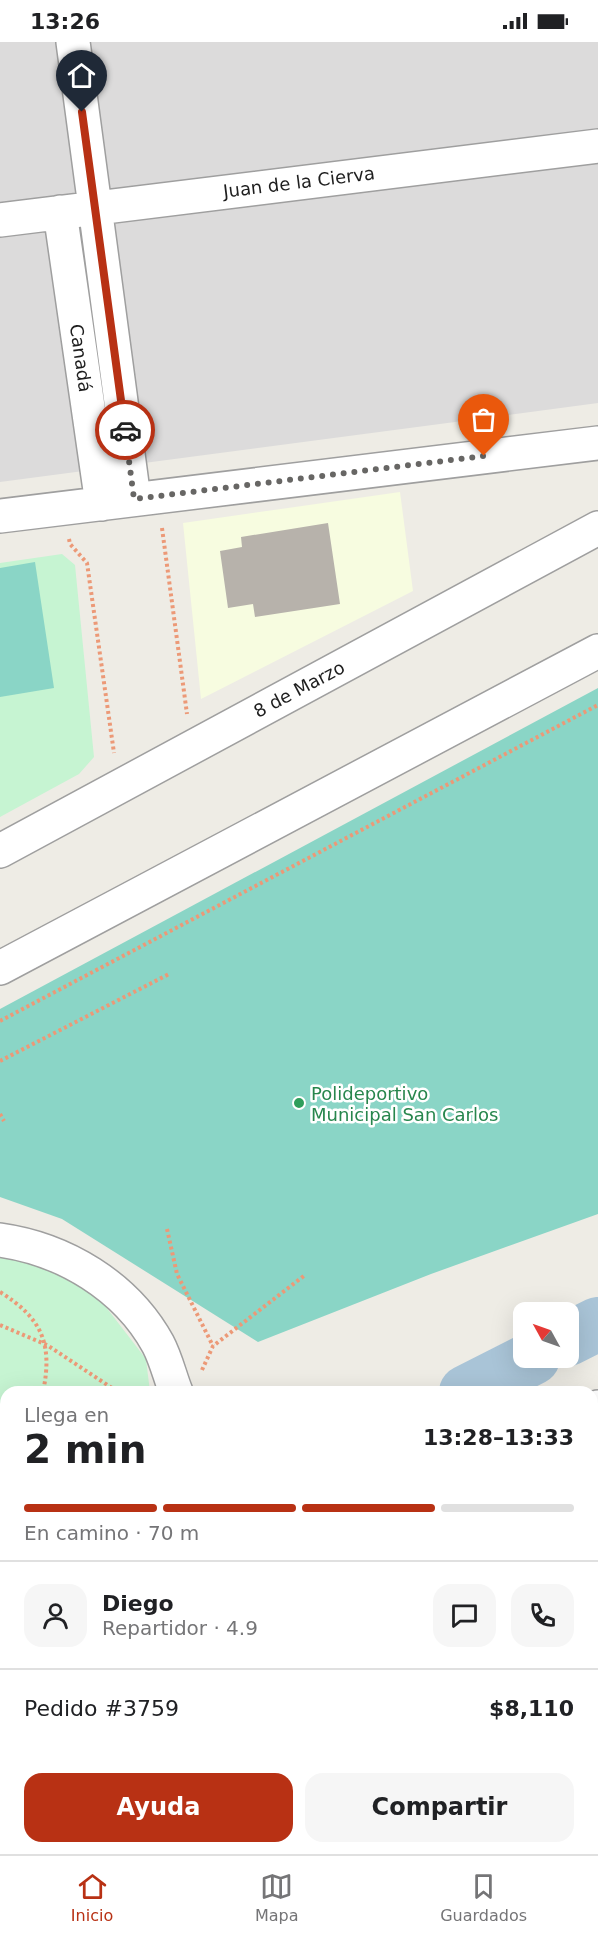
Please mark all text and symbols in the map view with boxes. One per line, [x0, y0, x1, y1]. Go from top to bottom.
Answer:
text: 13:26 [30, 9, 100, 34]
pin [56, 50, 107, 112]
icon: home [65, 59, 98, 92]
street label: Juan de la Cierva [221, 162, 376, 202]
street label: Canadá [66, 323, 96, 393]
pin [458, 394, 509, 456]
courier [95, 400, 155, 460]
icon: bag [467, 403, 500, 436]
icon: car [109, 414, 142, 447]
street label: 8 de Marzo [250, 656, 348, 722]
place label: Polideportivo Municipal San Carlos [311, 1083, 498, 1125]
marker: Polideportivo Municipal San Carlos [292, 1096, 306, 1110]
north arrow [513, 1302, 579, 1368]
map controls [513, 1302, 579, 1368]
text: Llega en [24, 1403, 109, 1427]
text: 13:28–13:33 [423, 1425, 574, 1450]
text: 2 min [24, 1427, 146, 1472]
text: En camino · 70 m [24, 1521, 199, 1545]
button: person [24, 1584, 87, 1647]
button: chat [433, 1584, 496, 1647]
button: phone [511, 1584, 574, 1647]
text: Diego [102, 1591, 174, 1616]
text: Repartidor · 4.9 [102, 1616, 258, 1640]
text: Pedido #3759 [24, 1696, 179, 1721]
text: $8,110 [489, 1696, 574, 1721]
button: Ayuda [24, 1773, 293, 1842]
button: Compartir [305, 1773, 574, 1842]
tab: Inicio [71, 1870, 113, 1925]
tab: Mapa [255, 1870, 299, 1925]
tab: Guardados [440, 1870, 527, 1925]

